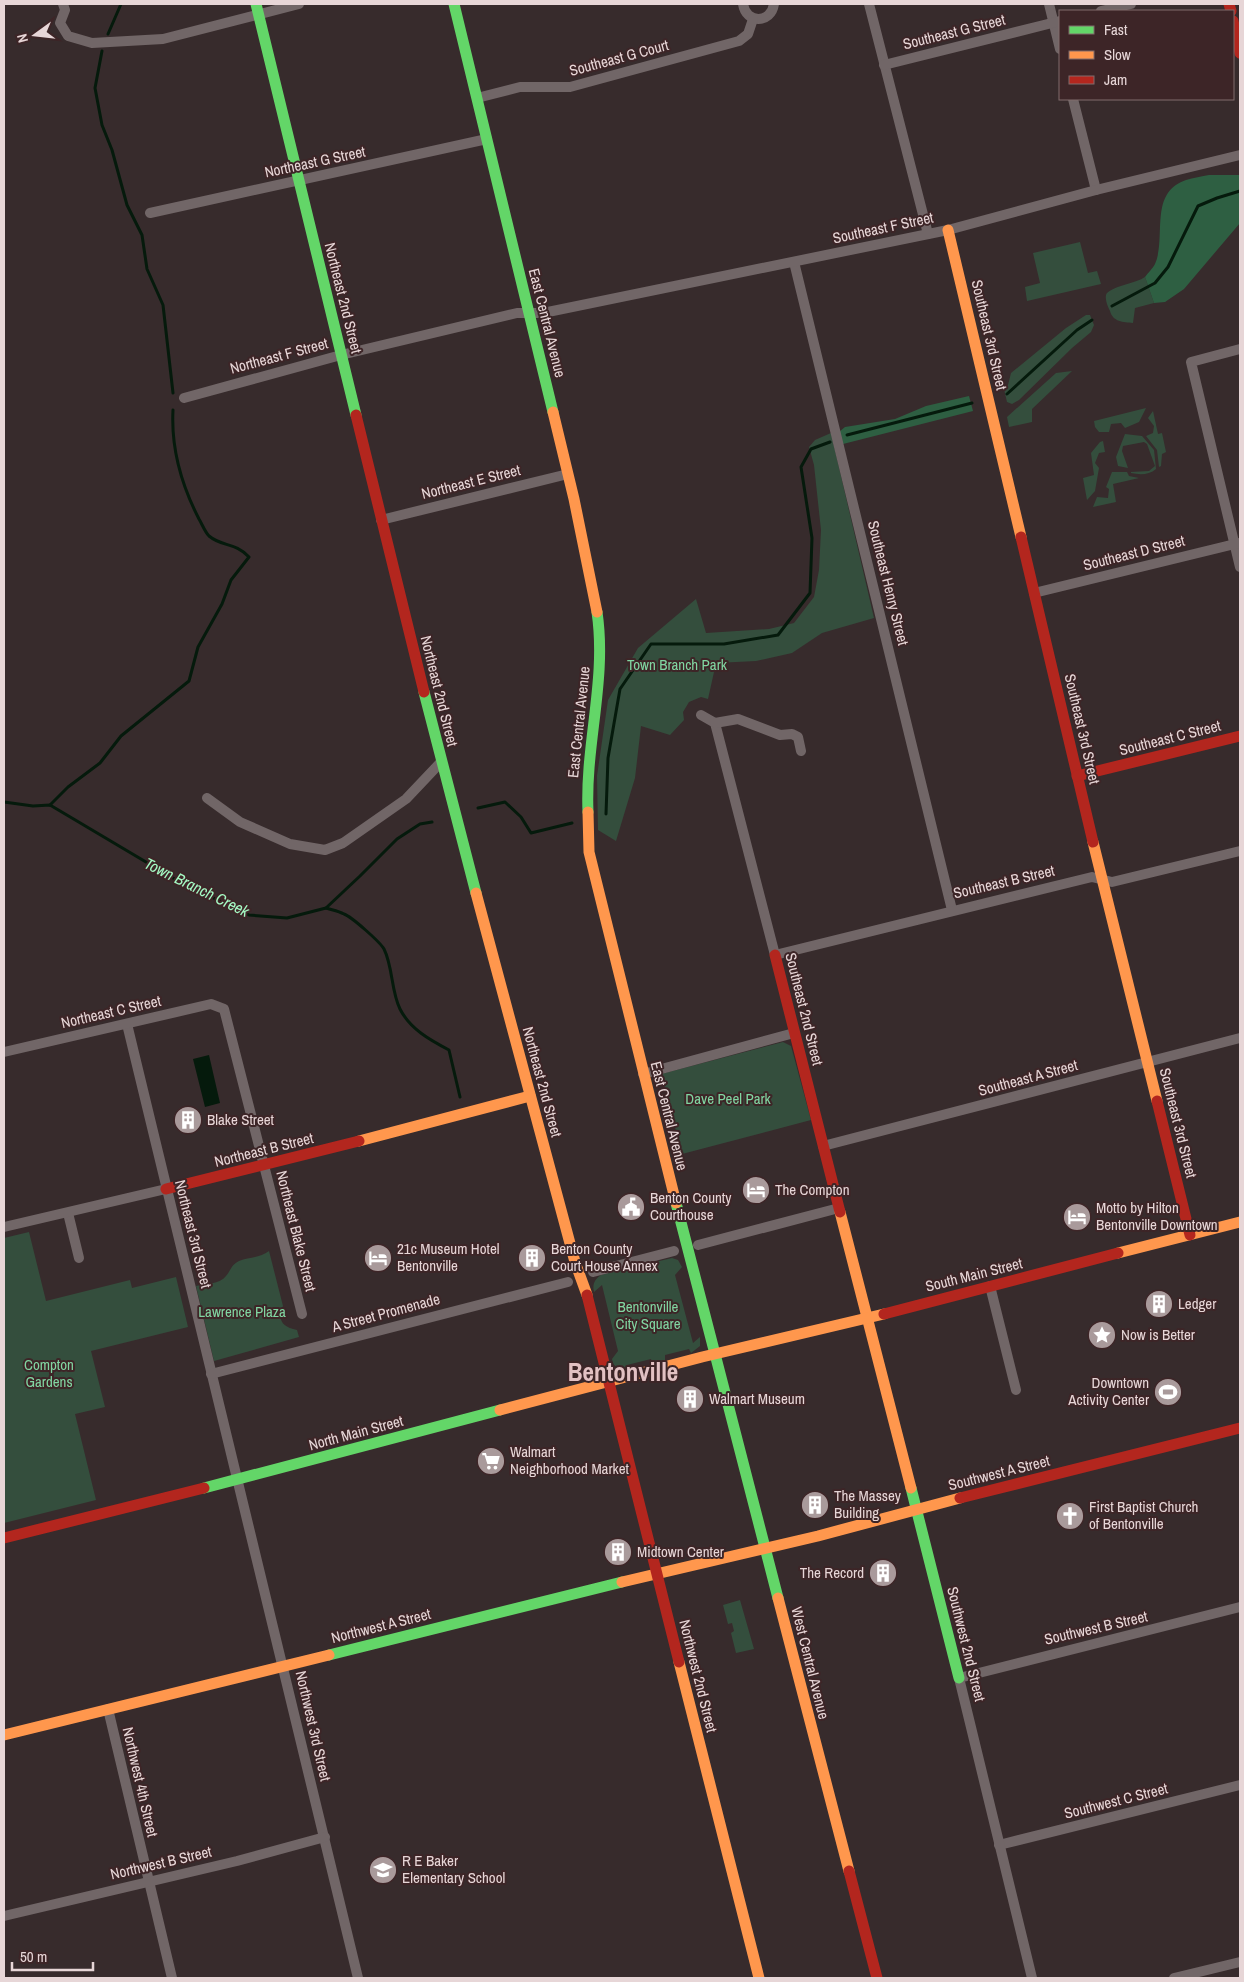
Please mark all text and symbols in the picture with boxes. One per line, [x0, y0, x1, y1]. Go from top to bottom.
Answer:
street label: Southeast G Street [901, 9, 1008, 54]
north arrow [10, 10, 60, 60]
legend [1059, 10, 1234, 100]
text: Fast [1104, 19, 1128, 40]
text: N [13, 32, 32, 45]
street label: Southeast G Court [567, 34, 671, 81]
text: Slow [1104, 44, 1131, 65]
text: Jam [1104, 69, 1127, 90]
street label: Northeast G Street [263, 140, 368, 182]
street label: Southeast F Street [831, 206, 936, 248]
street label: Northeast 2nd Street [320, 240, 368, 356]
street label: East Central Avenue [524, 266, 571, 380]
street label: Southeast 3rd Street [967, 278, 1013, 393]
street label: Northeast F Street [228, 332, 331, 379]
street label: Northeast E Street [419, 459, 523, 504]
street label: Southeast Henry Street [863, 518, 914, 648]
street label: Southeast D Street [1081, 530, 1187, 575]
street label: Northeast 2nd Street [416, 633, 464, 749]
park label: Town Branch Park [627, 654, 728, 675]
street label: East Central Avenue [562, 665, 595, 779]
street label: Southeast 3rd Street [1060, 672, 1106, 787]
street label: Southeast C Street [1117, 715, 1223, 760]
water label: Town Branch Creek [141, 852, 254, 922]
street label: Southeast B Street [951, 860, 1057, 903]
street label: Southeast 2nd Street [780, 950, 829, 1068]
street label: Northeast C Street [59, 990, 163, 1033]
street label: Northeast 2nd Street [518, 1024, 567, 1140]
street label: Southeast A Street [976, 1054, 1080, 1101]
street label: East Central Avenue [646, 1059, 693, 1173]
street label: Southeast 3rd Street [1155, 1066, 1202, 1181]
park label: Dave Peel Park [685, 1088, 772, 1109]
building icon: Blake Street [173, 1105, 203, 1135]
place label: Blake Street [207, 1109, 275, 1130]
street label: Northeast B Street [212, 1127, 316, 1172]
street label: Northeast Blake Street [271, 1168, 322, 1294]
hotel icon: The Compton [741, 1175, 771, 1205]
street label: Northeast 3rd Street [170, 1178, 217, 1291]
place label: The Compton [775, 1179, 850, 1200]
place label: Benton County Courthouse [650, 1187, 732, 1225]
public building icon: Benton County Courthouse [616, 1192, 646, 1222]
place label: Motto by Hilton Bentonville Downtown [1096, 1197, 1218, 1235]
hotel icon: Motto by Hilton Bentonville Downtown [1062, 1202, 1092, 1232]
place label: 21c Museum Hotel Bentonville [397, 1238, 500, 1276]
place label: Benton County Court House Annex [551, 1238, 659, 1276]
hotel icon: 21c Museum Hotel Bentonville [363, 1243, 393, 1273]
building icon: Benton County Court House Annex [517, 1243, 547, 1273]
street label: South Main Street [923, 1252, 1025, 1297]
street label: A Street Promenade [329, 1288, 442, 1337]
building icon: Ledger [1144, 1289, 1174, 1319]
place label: Ledger [1178, 1293, 1216, 1314]
park label: Bentonville City Square [616, 1296, 681, 1334]
park label: Lawrence Plaza [198, 1301, 286, 1322]
place icon: Now is Better [1087, 1320, 1117, 1350]
place label: Now is Better [1121, 1324, 1195, 1345]
park label: Compton Gardens [24, 1354, 74, 1392]
district label: Bentonville [568, 1355, 678, 1389]
place label: Downtown Activity Center [1067, 1372, 1149, 1410]
sports icon: Downtown Activity Center [1153, 1377, 1183, 1407]
building icon: Walmart Museum [675, 1384, 705, 1414]
place label: Walmart Museum [709, 1388, 805, 1409]
street label: North Main Street [306, 1410, 406, 1455]
place label: Walmart Neighborhood Market [510, 1441, 630, 1479]
supermarket icon: Walmart Neighborhood Market [476, 1446, 506, 1476]
street label: Southwest A Street [946, 1450, 1052, 1495]
place label: The Massey Building [834, 1485, 902, 1523]
building icon: The Massey Building [800, 1490, 830, 1520]
place label: First Baptist Church of Bentonville [1089, 1496, 1198, 1534]
church icon: First Baptist Church of Bentonville [1055, 1501, 1085, 1531]
building icon: Midtown Center [603, 1537, 633, 1567]
place label: Midtown Center [637, 1541, 724, 1562]
building icon: The Record [868, 1558, 898, 1588]
place label: The Record [800, 1562, 864, 1583]
street label: Southwest 2nd Street [942, 1584, 991, 1704]
street label: Northwest A Street [329, 1603, 433, 1648]
street label: West Central Avenue [786, 1604, 835, 1721]
street label: Southwest B Street [1042, 1605, 1150, 1650]
street label: Northwest 2nd Street [674, 1617, 723, 1735]
street label: Northwest 3rd Street [291, 1669, 337, 1784]
street label: Northwest 4th Street [118, 1725, 163, 1839]
street label: Southwest C Street [1062, 1777, 1170, 1824]
street label: Northwest B Street [108, 1841, 214, 1884]
place label: R E Baker Elementary School [402, 1850, 505, 1888]
school or university icon: R E Baker Elementary School [368, 1855, 398, 1885]
scale bar [12, 1940, 94, 1972]
text: 50 m [20, 1946, 47, 1967]

